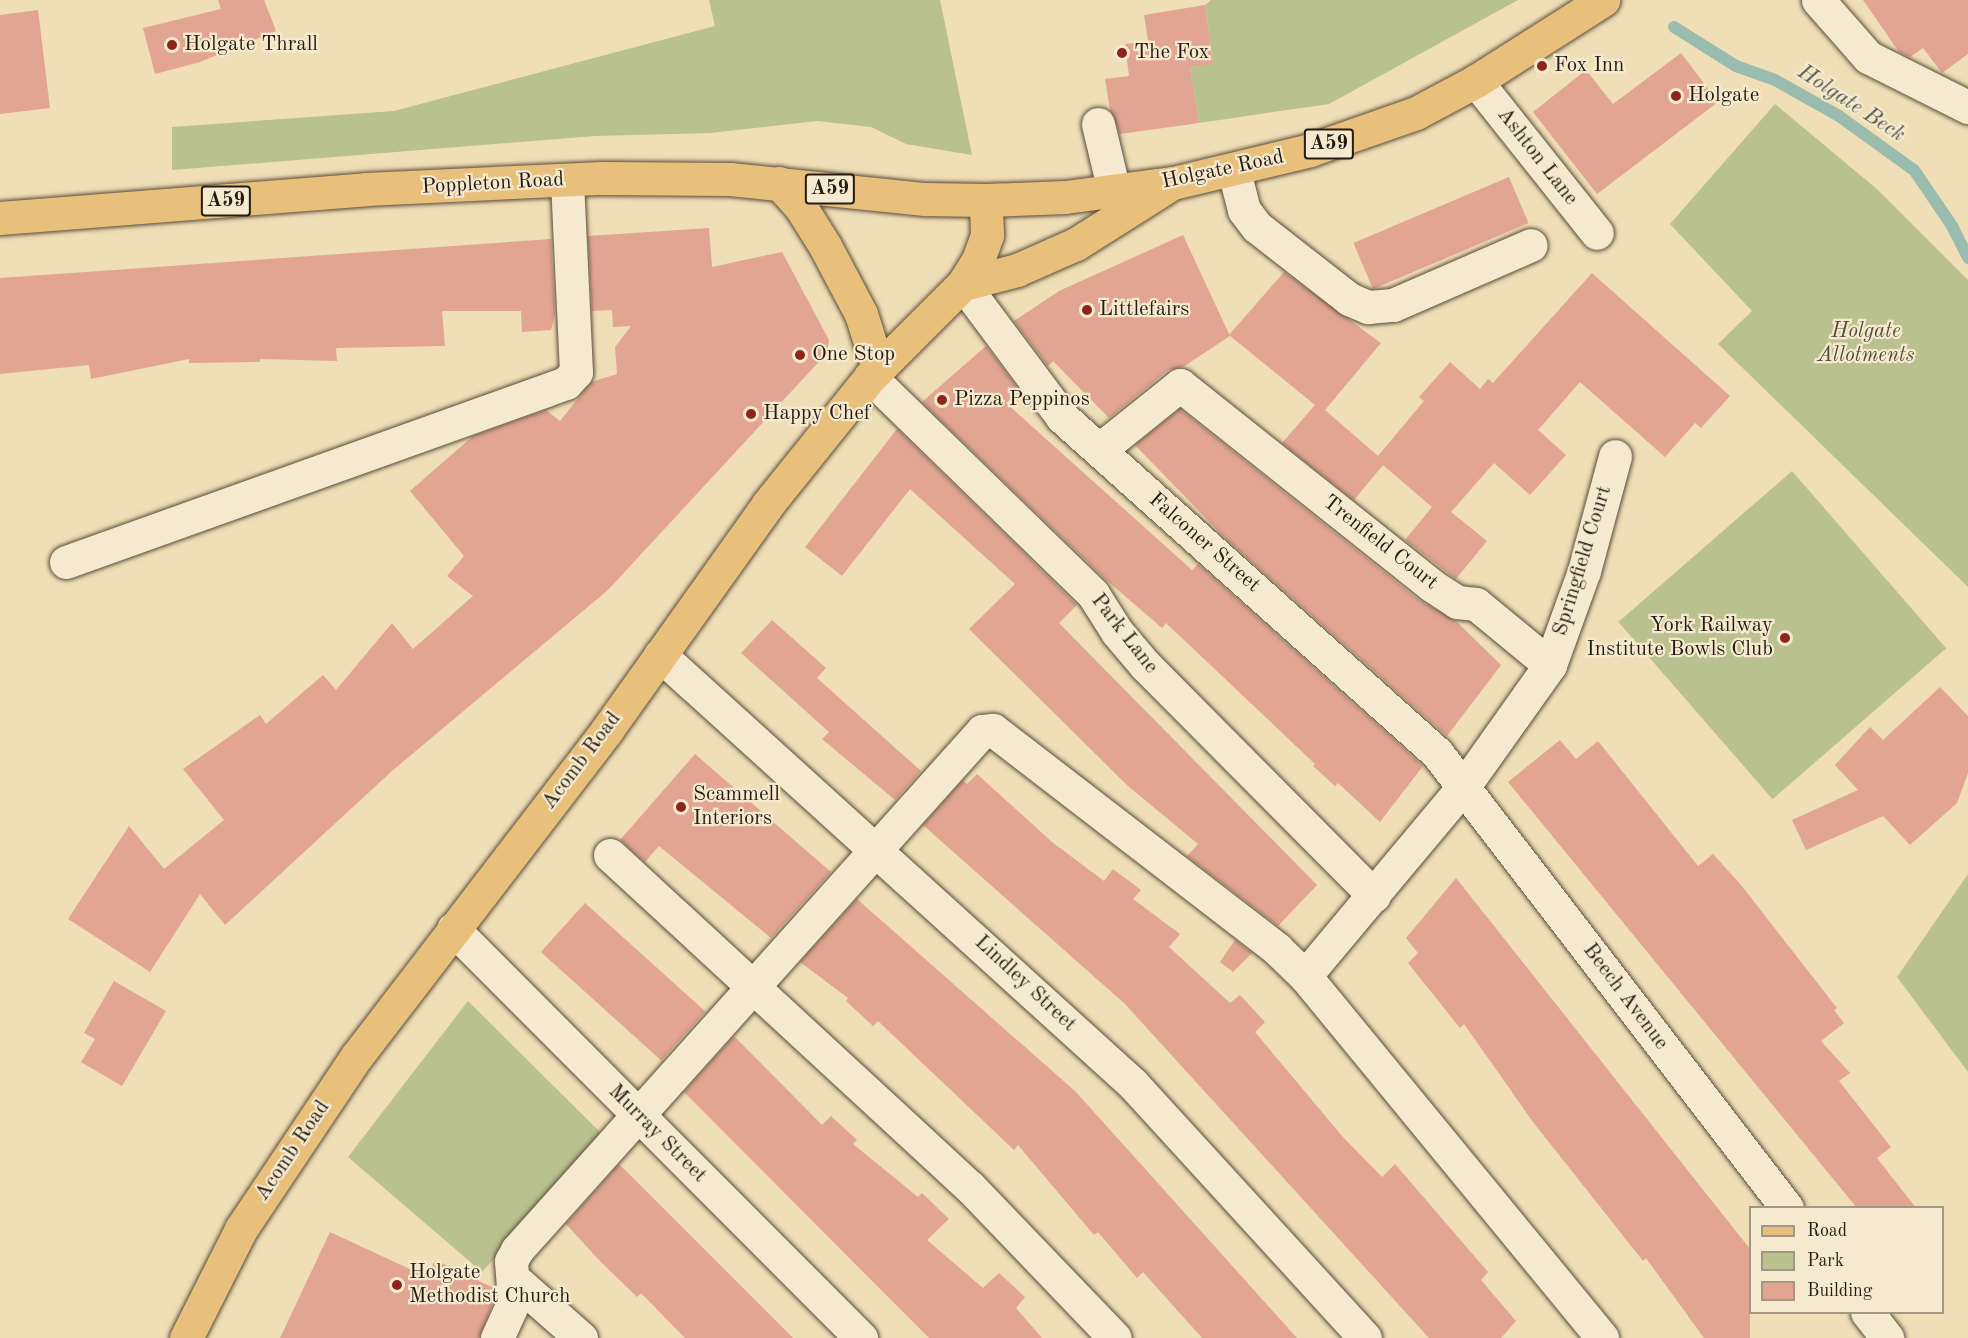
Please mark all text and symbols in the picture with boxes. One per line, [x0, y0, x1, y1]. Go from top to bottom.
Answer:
place label: Holgate Thrall [184, 32, 318, 58]
marker: Holgate Thrall [165, 38, 179, 52]
place label: The Fox [1134, 40, 1209, 66]
marker: The Fox [1115, 46, 1129, 60]
place label: Fox Inn [1554, 53, 1624, 79]
marker: Fox Inn [1535, 59, 1549, 73]
water label: Holgate Beck [1792, 59, 1910, 149]
place label: Holgate [1688, 83, 1759, 109]
marker: Holgate [1669, 89, 1683, 103]
street label: Ashton Lane [1491, 103, 1583, 211]
road number: A59 [1304, 127, 1354, 161]
street label: Holgate Road [1160, 145, 1286, 195]
street label: Poppleton Road [421, 168, 565, 200]
road number: A59 [804, 172, 856, 206]
road number: A59 [200, 184, 252, 218]
place label: Littlefairs [1099, 297, 1189, 323]
marker: Littlefairs [1080, 303, 1094, 317]
park label: Holgate Allotments [1818, 319, 1914, 369]
place label: One Stop [812, 342, 895, 368]
marker: One Stop [793, 348, 807, 362]
place label: Pizza Peppinos [954, 387, 1090, 413]
marker: Pizza Peppinos [935, 393, 949, 407]
place label: Happy Chef [763, 401, 871, 427]
marker: Happy Chef [744, 407, 758, 421]
street label: Springfield Court [1548, 483, 1618, 639]
street label: Falconer Street [1143, 488, 1265, 598]
street label: Trenfield Court [1317, 490, 1443, 596]
street label: Park Lane [1085, 589, 1163, 679]
place label: York Railway Institute Bowls Club [1587, 613, 1773, 663]
marker: York Railway Institute Bowls Club [1778, 631, 1792, 645]
street label: Acomb Road [537, 707, 627, 815]
place label: Scammell Interiors [693, 782, 780, 832]
marker: Scammell Interiors [674, 800, 688, 814]
street label: Lindley Street [969, 930, 1081, 1038]
street label: Beech Avenue [1577, 939, 1673, 1055]
street label: Murray Street [603, 1080, 711, 1188]
street label: Acomb Road [250, 1096, 336, 1206]
legend [1749, 1206, 1944, 1314]
text: Road [1807, 1222, 1847, 1240]
text: Park [1807, 1252, 1844, 1270]
place label: Holgate Methodist Church [409, 1260, 570, 1310]
marker: Holgate Methodist Church [390, 1278, 404, 1292]
text: Building [1807, 1282, 1872, 1300]

